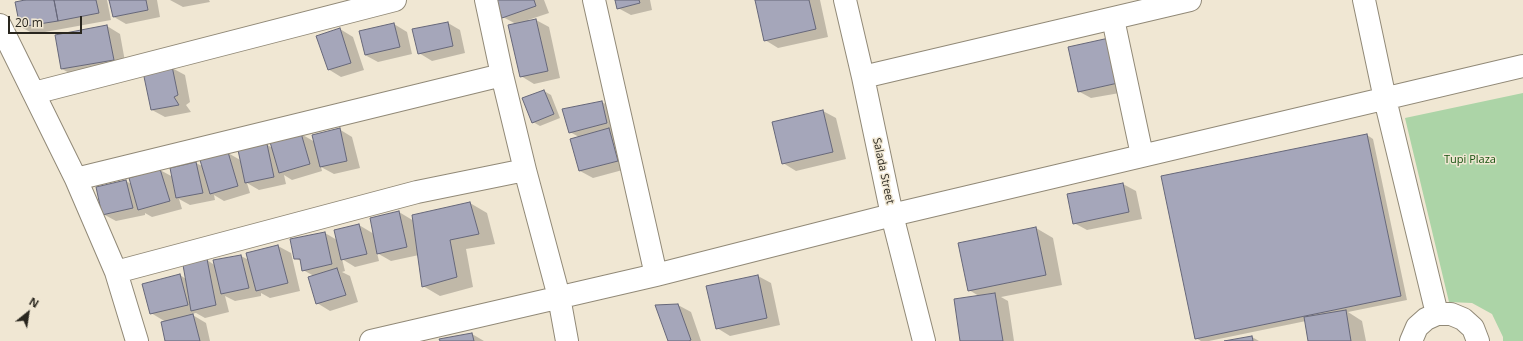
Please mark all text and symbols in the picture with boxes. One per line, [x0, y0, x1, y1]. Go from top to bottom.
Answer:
scale bar [10, 8, 84, 34]
text: 20 m [15, 14, 43, 31]
street label: Salada Street [870, 137, 896, 205]
park label: Tupi Plaza [1444, 153, 1496, 167]
north arrow [8, 293, 48, 333]
text: N [27, 293, 42, 311]

